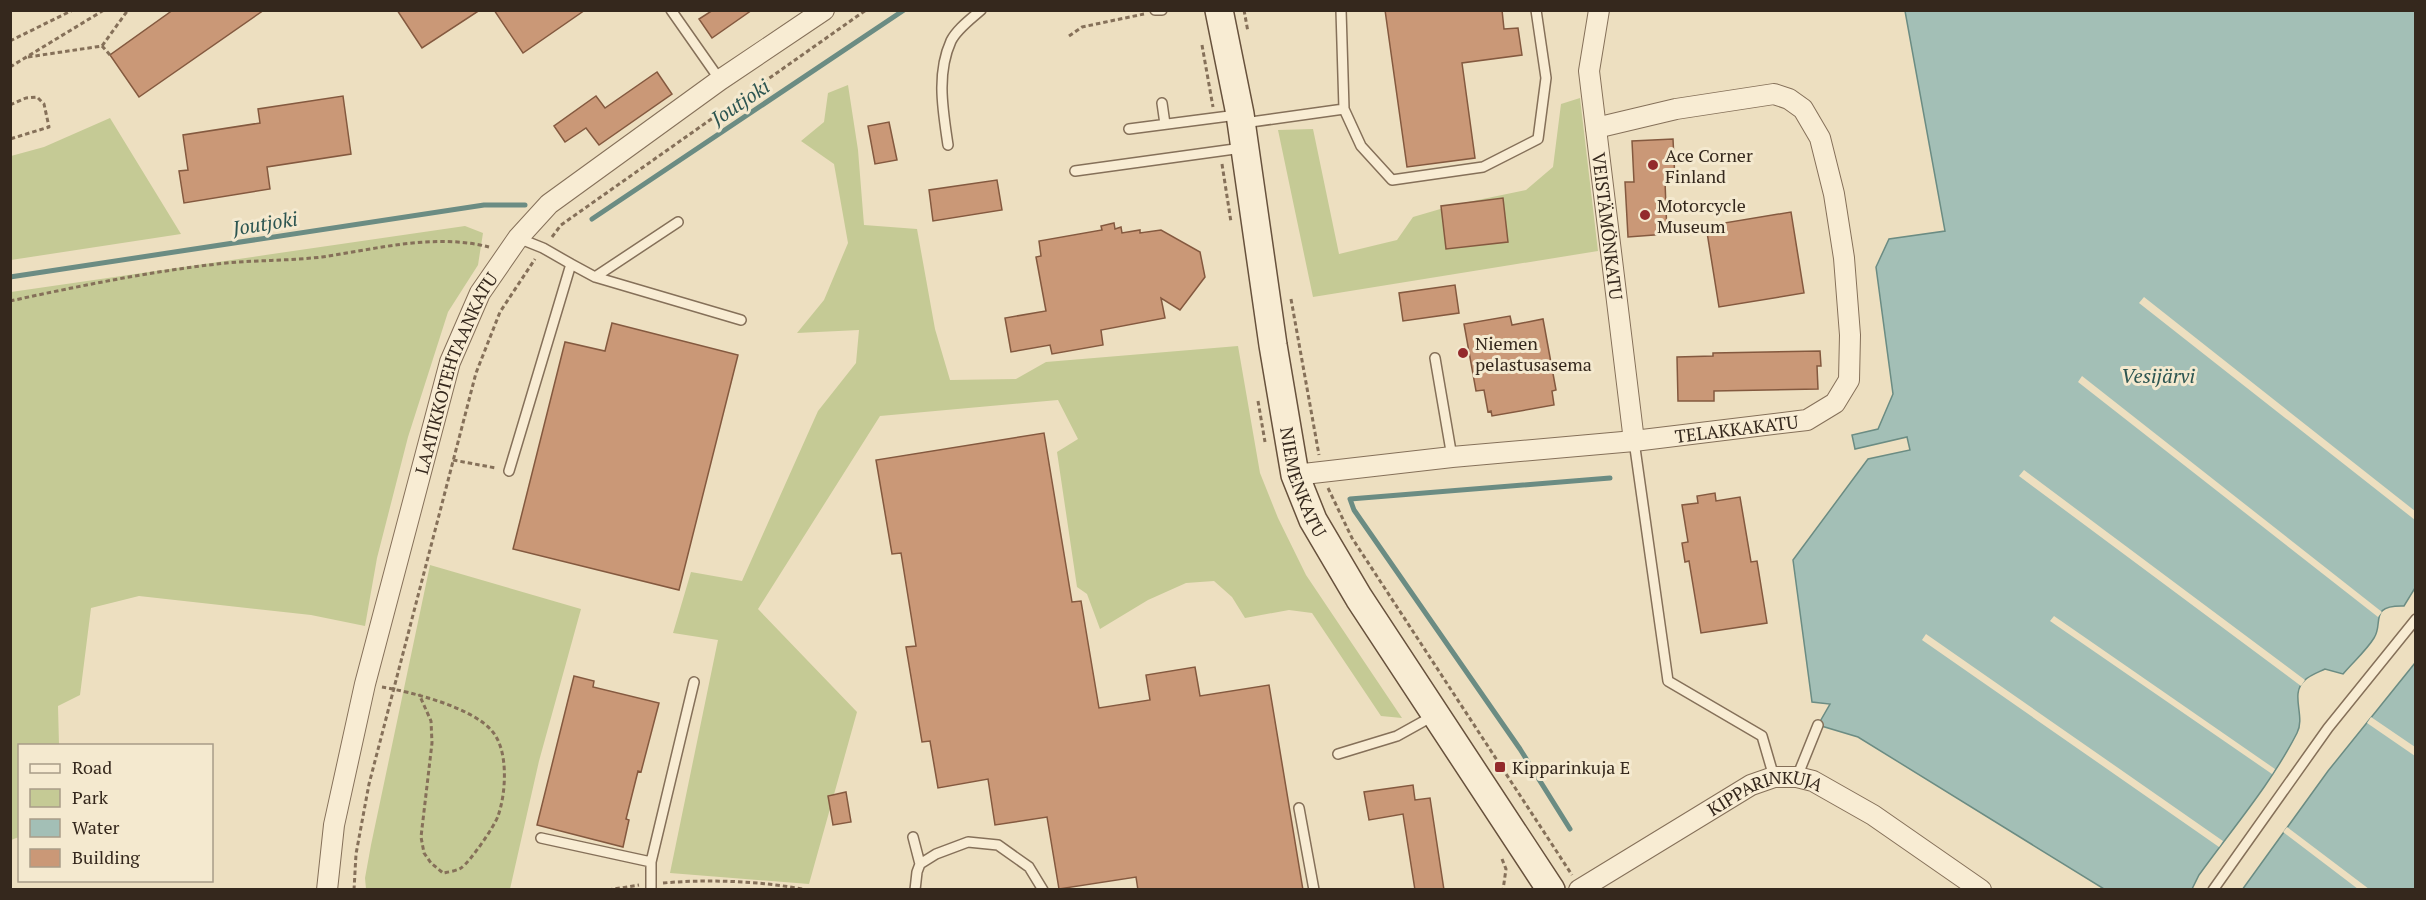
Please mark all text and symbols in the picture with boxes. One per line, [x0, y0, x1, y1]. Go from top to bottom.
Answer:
water label: Joutjoki [705, 72, 775, 132]
place label: Ace Corner Finland [1665, 143, 1753, 188]
street label: VEISTÄMÖNKATU [1587, 151, 1629, 301]
marker: Ace Corner Finland [1646, 158, 1660, 172]
place label: Motorcycle Museum [1657, 193, 1746, 238]
water label: Joutjoki [230, 204, 300, 242]
marker: Motorcycle Museum [1638, 208, 1652, 222]
street label: LAATIKKOTEHTAANKATU [409, 267, 503, 477]
place label: Niemen pelastusasema [1475, 331, 1592, 376]
marker: Niemen pelastusasema [1456, 346, 1470, 360]
water label: Vesijärvi [2121, 362, 2195, 389]
street label: TELAKKAKATU [1673, 409, 1800, 448]
street label: NIEMENKATU [1275, 425, 1332, 541]
legend [18, 744, 213, 882]
text: Road [72, 755, 112, 779]
place label: Kipparinkuja E [1512, 755, 1630, 779]
marker: Kipparinkuja E [1493, 760, 1507, 774]
street label: KIPPARINKUJA [1703, 764, 1829, 821]
text: Park [72, 785, 109, 809]
text: Water [72, 815, 119, 839]
text: Building [72, 845, 140, 869]

